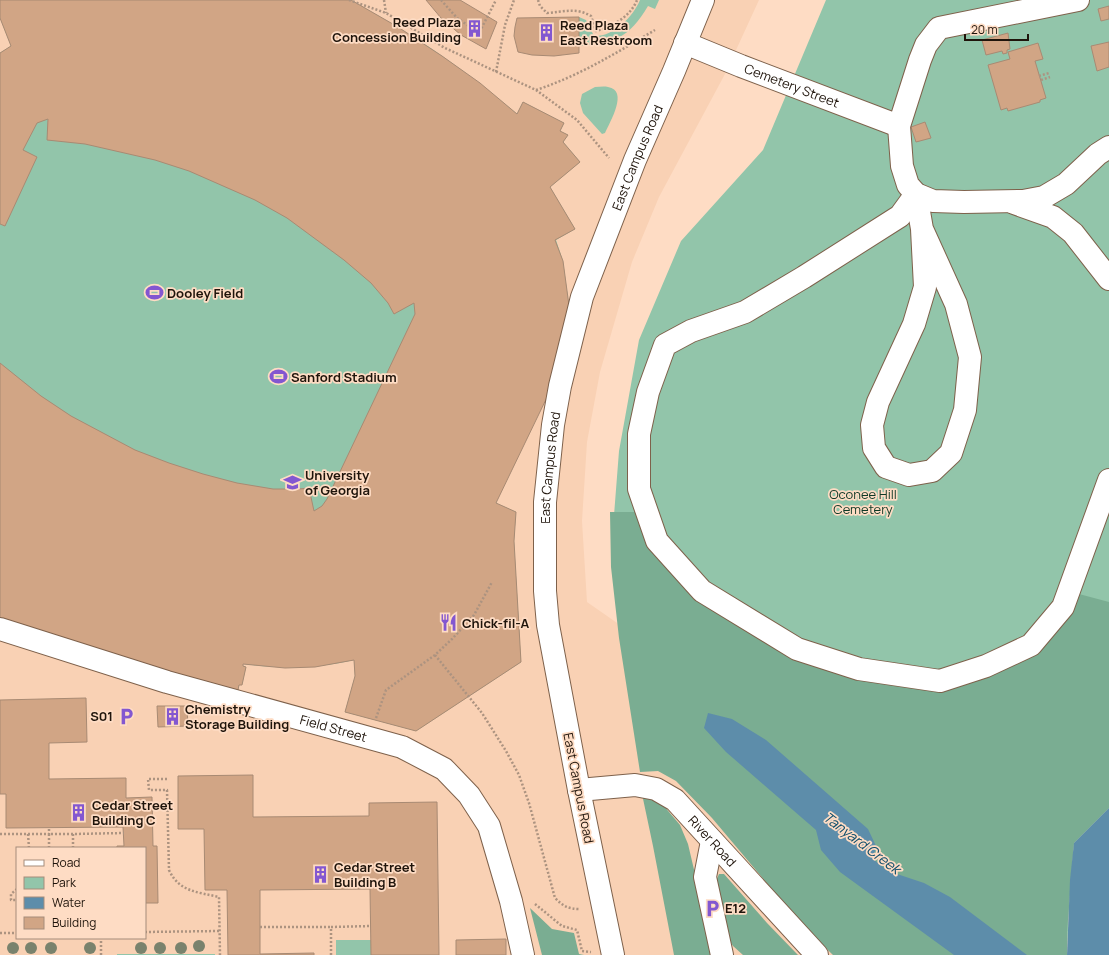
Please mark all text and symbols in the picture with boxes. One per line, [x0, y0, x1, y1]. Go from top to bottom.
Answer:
place label: Reed Plaza Concession Building [332, 13, 461, 46]
place label: Reed Plaza East Restroom [560, 16, 652, 49]
scale bar [965, 16, 1028, 42]
building icon: Reed Plaza Concession Building [464, 19, 484, 39]
text: 20 m [971, 21, 998, 38]
building icon: Reed Plaza East Restroom [537, 22, 557, 42]
street label: Cemetery Street [742, 59, 842, 112]
street label: East Campus Road [607, 102, 667, 213]
sports icon: Dooley Field [144, 283, 164, 303]
place label: Dooley Field [167, 284, 243, 302]
sports icon: Sanford Stadium [268, 367, 288, 387]
place label: Sanford Stadium [291, 368, 397, 386]
street label: East Campus Road [536, 410, 564, 524]
place label: University of Georgia [305, 466, 370, 499]
school or university icon: University of Georgia [282, 472, 302, 492]
park label: Oconee Hill Cemetery [829, 485, 897, 518]
restaurant icon: Chick-fil-A [439, 613, 459, 633]
place label: Chick-fil-A [462, 614, 530, 632]
place label: Chemistry Storage Building [185, 700, 289, 733]
parking icon: S01 [116, 706, 136, 726]
building icon: Chemistry Storage Building [162, 706, 182, 726]
place label: S01 [90, 707, 113, 725]
street label: Field Street [298, 710, 369, 746]
street label: East Campus Road [559, 731, 599, 845]
place label: Cedar Street Building C [92, 796, 174, 829]
building icon: Cedar Street Building C [69, 802, 89, 822]
water label: Tanyard Creek [820, 807, 907, 879]
street label: River Road [684, 811, 740, 870]
legend [16, 847, 146, 939]
text: Road [52, 854, 80, 871]
place label: Cedar Street Building B [334, 858, 416, 891]
building icon: Cedar Street Building B [311, 864, 331, 884]
text: Park [52, 874, 77, 891]
text: Water [52, 894, 86, 911]
parking icon: E12 [702, 898, 722, 918]
place label: E12 [725, 899, 746, 917]
text: Building [52, 914, 96, 931]

